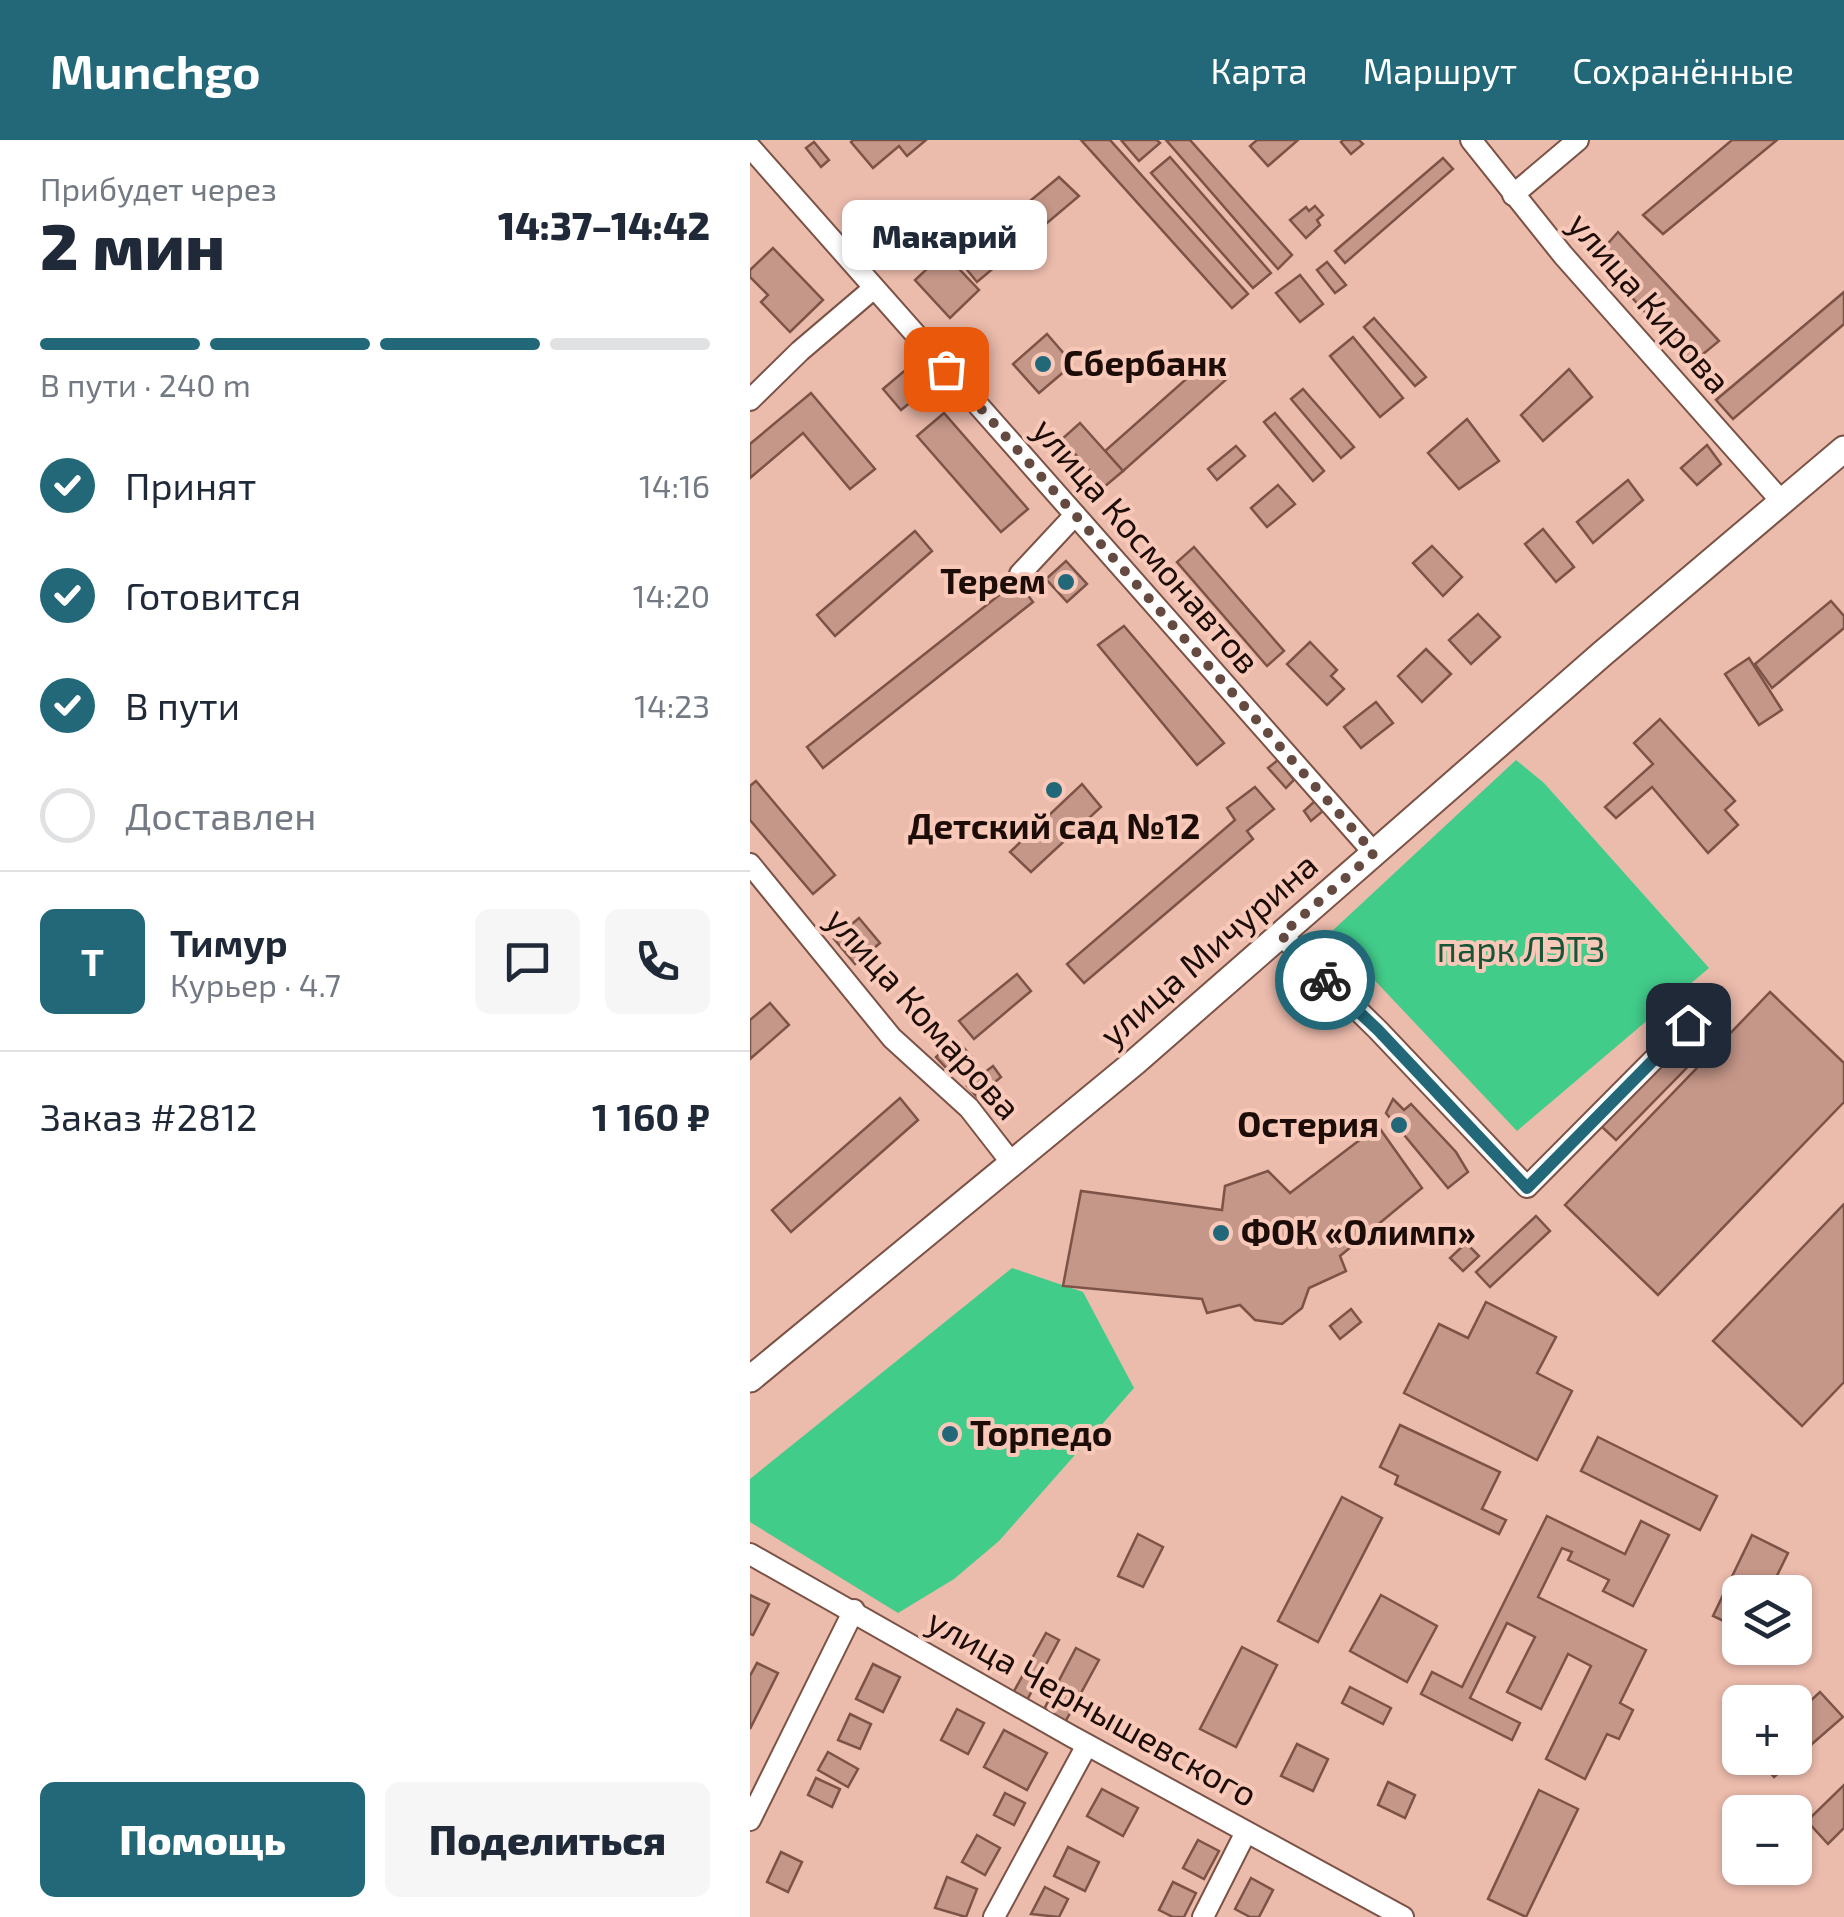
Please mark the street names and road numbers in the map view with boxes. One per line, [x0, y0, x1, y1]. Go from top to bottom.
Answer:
street label: улица Кирова [1560, 203, 1741, 401]
street label: улица Космонавтов [1024, 408, 1270, 682]
street label: улица Мичурина [1090, 843, 1326, 1055]
street label: улица Комарова [818, 898, 1031, 1128]
street label: улица Чернышевского [920, 1598, 1265, 1815]

